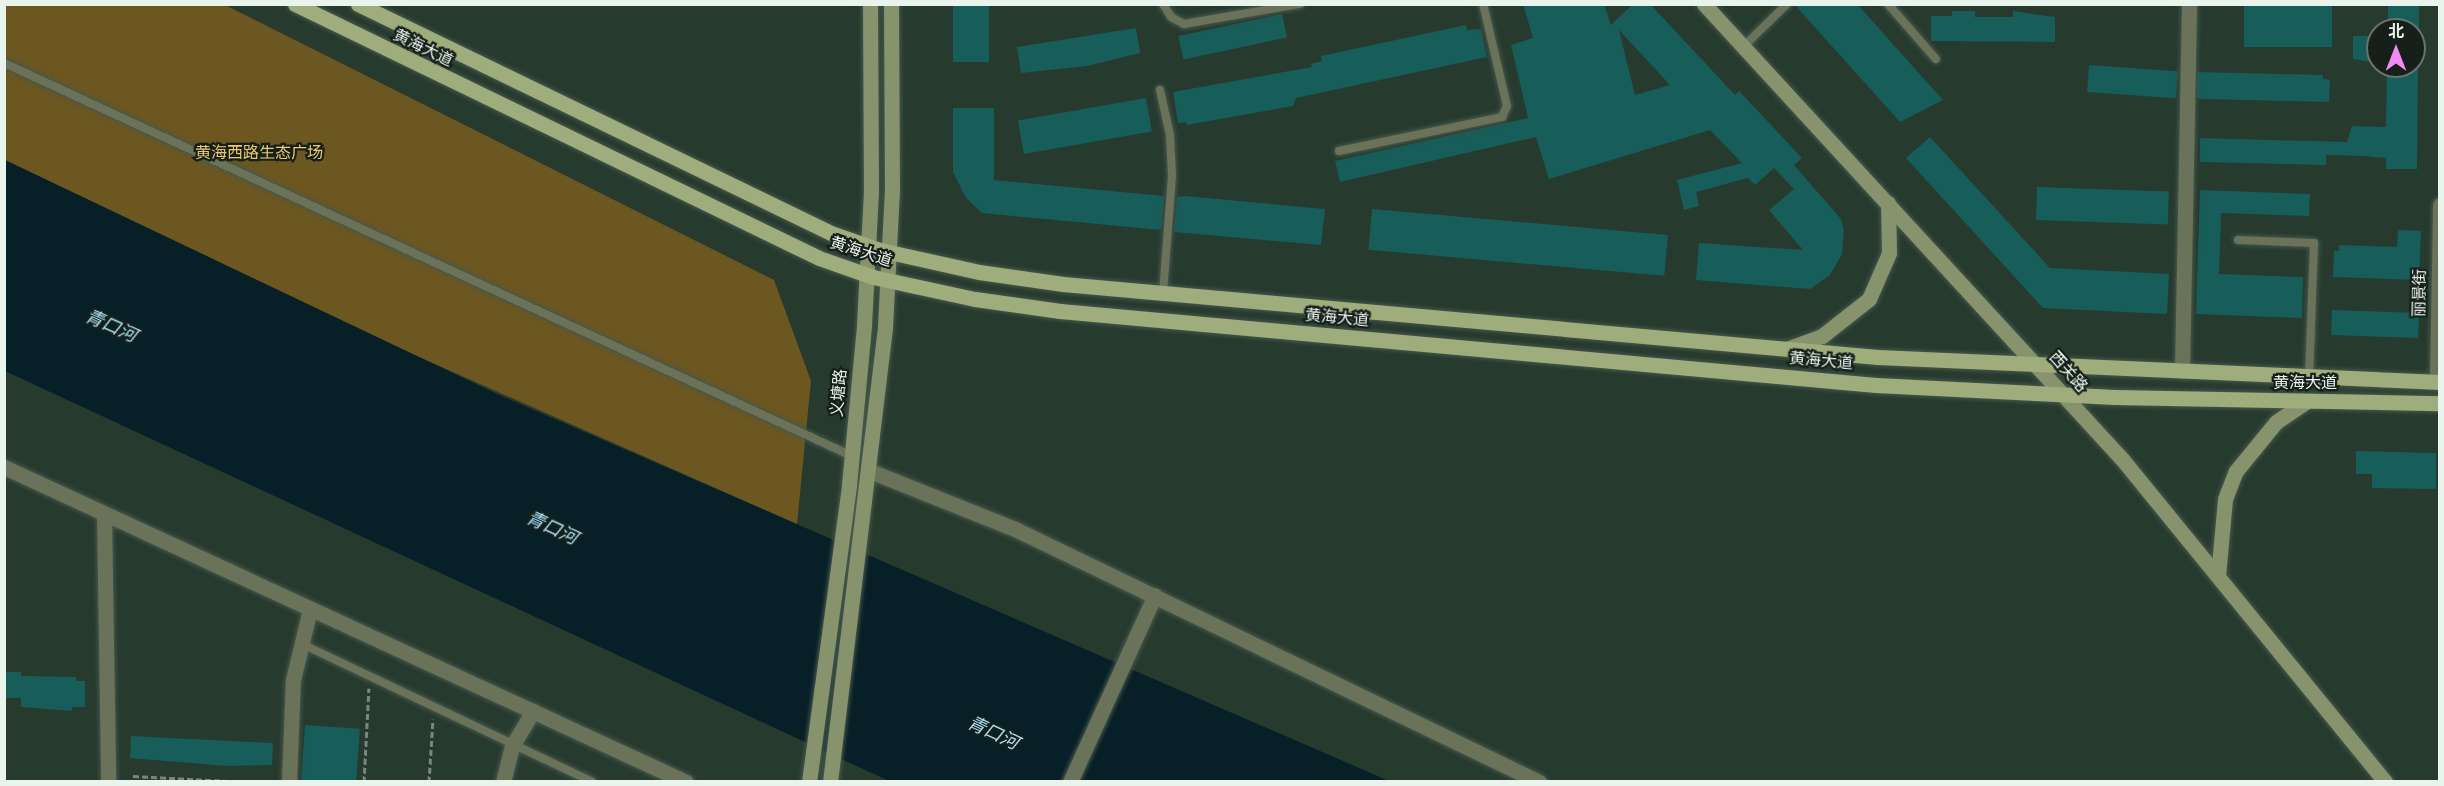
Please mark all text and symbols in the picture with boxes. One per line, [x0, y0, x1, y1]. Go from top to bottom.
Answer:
north arrow [2366, 18, 2426, 78]
text: 北 [2388, 22, 2404, 41]
street label: 黄海大道 [390, 25, 456, 71]
park label: 黄海西路生态广场 [195, 143, 323, 163]
street label: 黄海大道 [828, 233, 894, 271]
street label: 丽景街 [2410, 269, 2430, 317]
water label: 青口河 [82, 305, 140, 347]
street label: 黄海大道 [1304, 306, 1370, 330]
street label: 西关路 [2045, 348, 2091, 396]
street label: 黄海大道 [1788, 349, 1854, 373]
street label: 义塘路 [827, 368, 851, 418]
street label: 黄海大道 [2273, 373, 2337, 393]
water label: 青口河 [523, 507, 581, 549]
water label: 青口河 [964, 712, 1022, 754]

